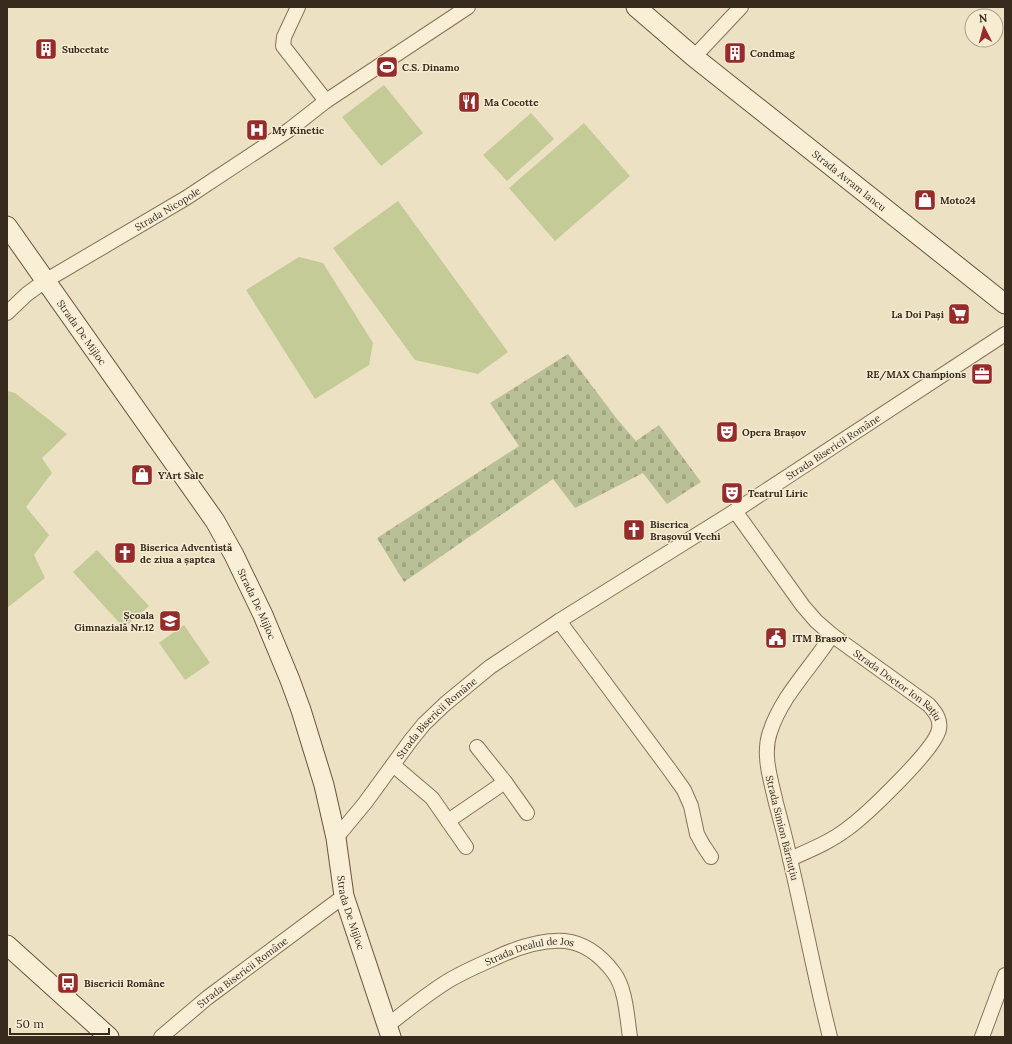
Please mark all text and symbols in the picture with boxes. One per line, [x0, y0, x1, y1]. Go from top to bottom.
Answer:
north arrow [964, 8, 1004, 48]
text: N [978, 11, 988, 25]
building icon: Subcetate [33, 36, 59, 62]
building icon: Condmag [722, 40, 748, 66]
place label: Subcetate [62, 43, 110, 56]
place label: Condmag [750, 47, 795, 60]
sports icon: C.S. Dinamo [374, 54, 400, 80]
place label: C.S. Dinamo [402, 61, 460, 74]
restaurant icon: Ma Cocotte [456, 89, 482, 115]
place label: Ma Cocotte [484, 96, 539, 109]
hospital icon: My Kinetic [244, 117, 270, 143]
place label: My Kinetic [272, 124, 325, 137]
street label: Strada Avram Iancu [810, 147, 889, 214]
street label: Strada Nicopole [132, 184, 203, 233]
shop icon: Moto24 [912, 187, 938, 213]
place label: Moto24 [940, 194, 976, 207]
street label: Strada De Mijloc [54, 297, 109, 367]
supermarket icon: La Doi Pași [946, 301, 972, 327]
place label: La Doi Pași [891, 308, 945, 321]
office icon: RE/MAX Champions [969, 361, 995, 387]
place label: RE/MAX Champions [867, 368, 966, 381]
street label: Strada Bisericii Române [783, 411, 883, 482]
theatre icon: Opera Brașov [714, 419, 740, 445]
place label: Opera Brașov [742, 426, 807, 439]
shop icon: Y'Art Sale [129, 462, 155, 488]
place label: Y'Art Sale [158, 469, 204, 482]
theatre icon: Teatrul Liric [719, 480, 745, 506]
place label: Teatrul Liric [748, 487, 809, 500]
church icon: Biserica Brașovul Vechi [621, 517, 647, 543]
place label: Biserica Brașovul Vechi [650, 518, 721, 543]
church icon: Biserica Adventistă de ziua a șaptea [112, 540, 138, 566]
place label: Biserica Adventistă de ziua a șaptea [140, 541, 233, 566]
street label: Strada De Mijloc [235, 566, 279, 641]
school or university icon: Școala Gimnazială Nr.12 [157, 608, 183, 634]
place label: Școala Gimnazială Nr.12 [74, 609, 155, 634]
public building icon: ITM Brasov [763, 625, 789, 651]
place label: ITM Brasov [792, 632, 848, 645]
street label: Strada Doctor Ion Rațiu [851, 646, 945, 723]
street label: Strada Bisericii Române [393, 674, 480, 761]
street label: Strada Simion Bărnuțiu [763, 774, 801, 882]
street label: Strada De Mijloc [335, 875, 368, 951]
street label: Strada Bisericii Române [194, 933, 291, 1010]
street label: Strada Dealul de Jos [483, 934, 576, 968]
bus stop icon: Bisericii Române [55, 970, 81, 996]
place label: Bisericii Române [84, 977, 166, 990]
scale bar [10, 1010, 109, 1036]
text: 50 m [16, 1016, 44, 1031]

